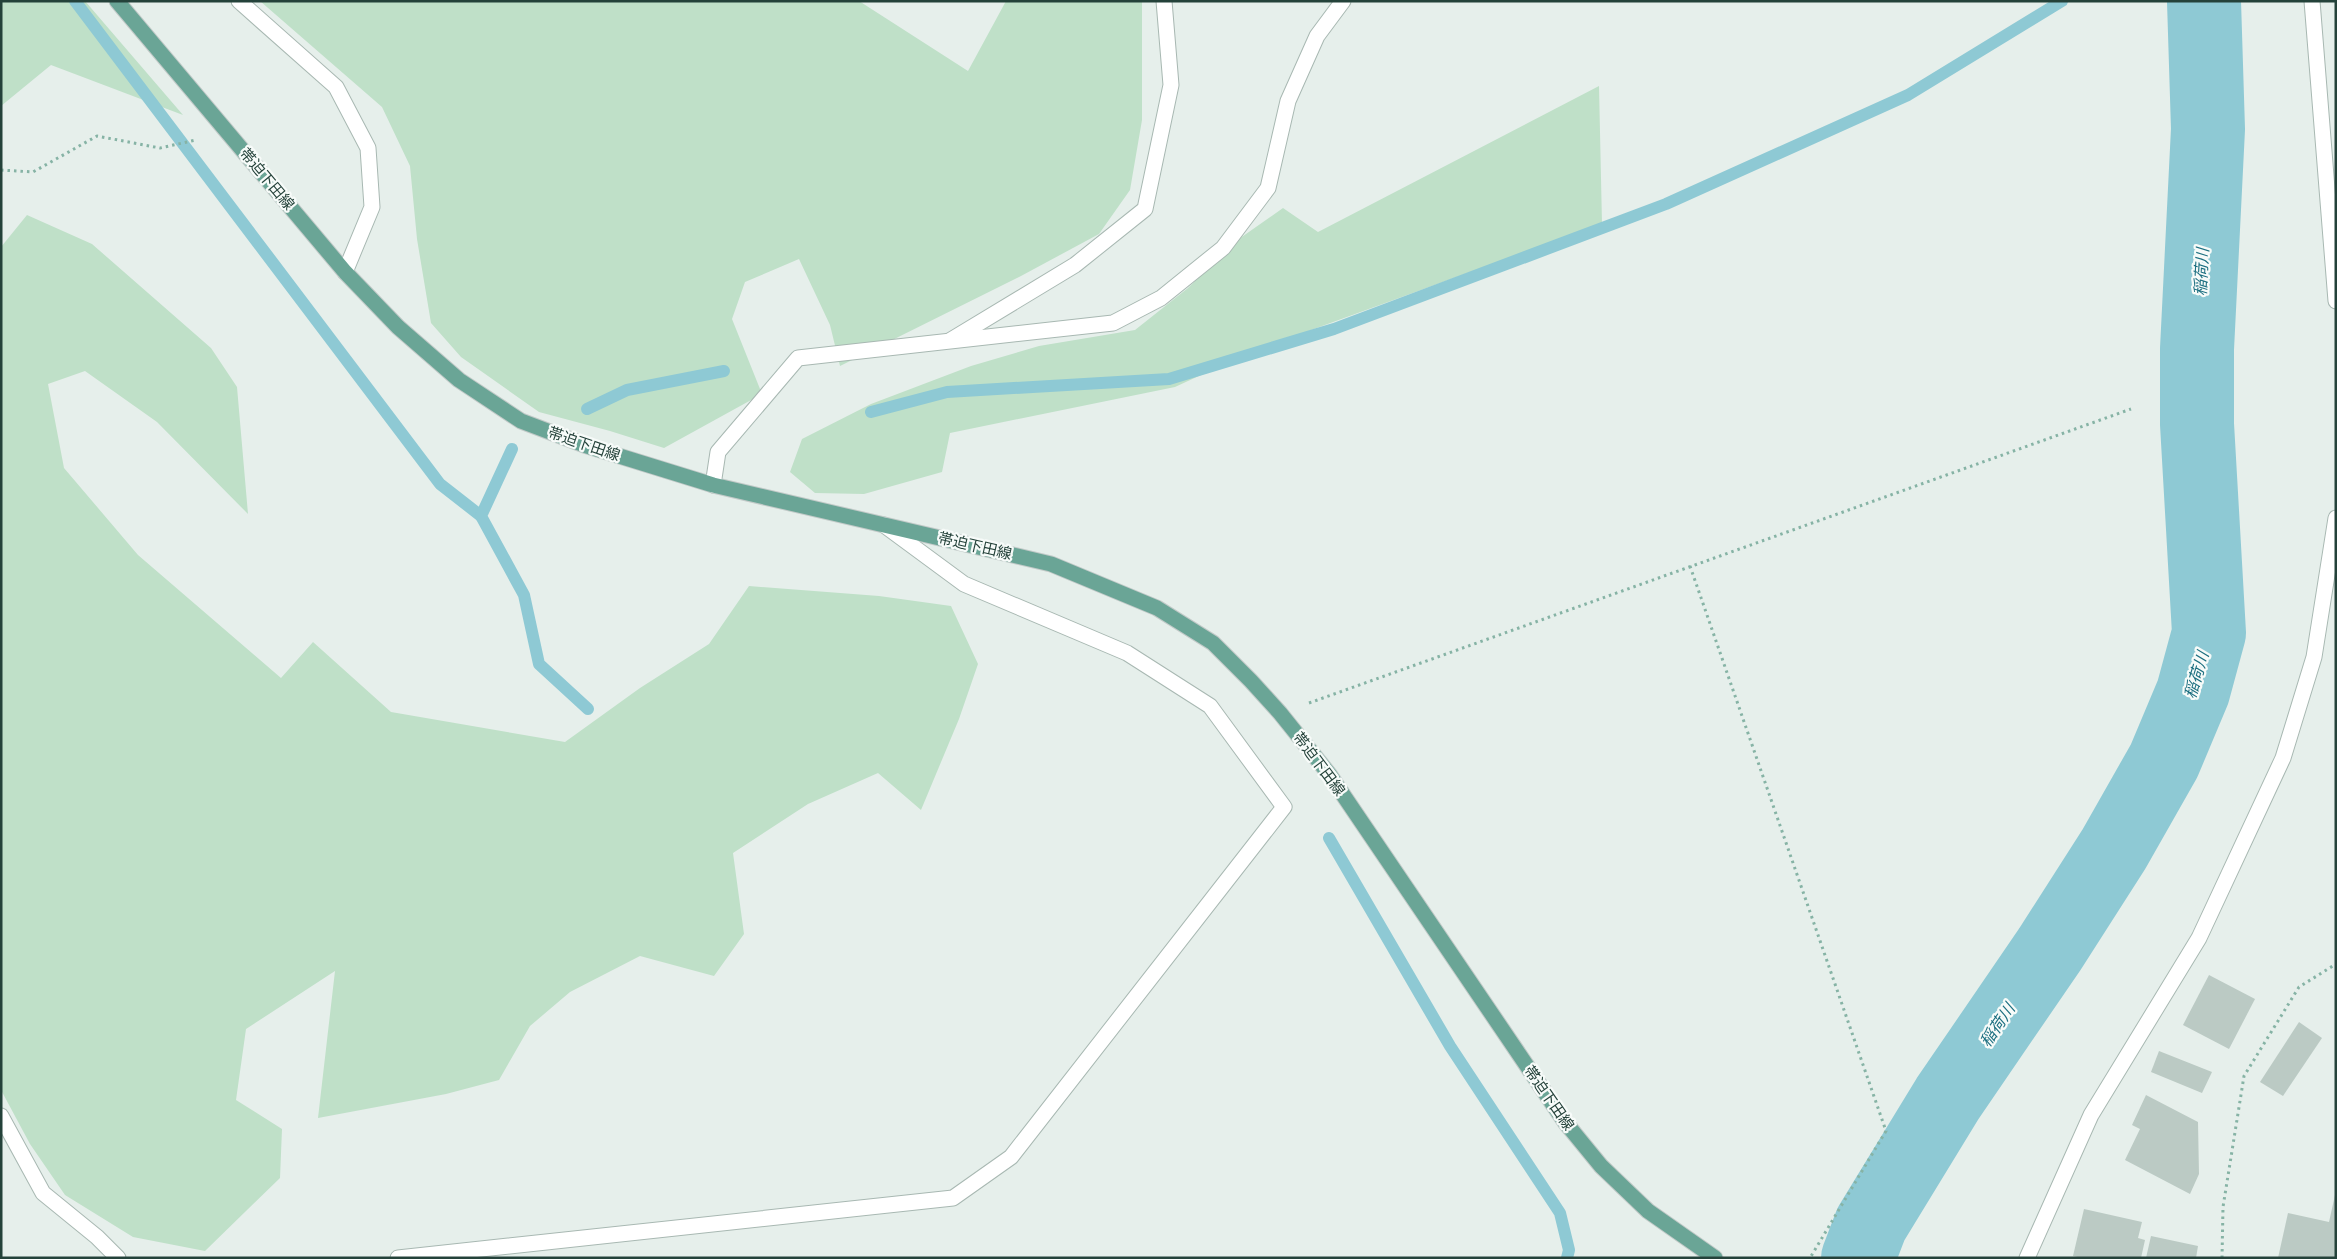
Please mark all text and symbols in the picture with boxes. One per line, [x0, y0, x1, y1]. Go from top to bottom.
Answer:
street label: 帯迫下田線 [237, 144, 298, 213]
water label: 稲荷川 [2191, 246, 2211, 296]
street label: 帯迫下田線 [546, 423, 622, 464]
street label: 帯迫下田線 [937, 529, 1014, 562]
water label: 稲荷川 [2180, 648, 2212, 701]
street label: 帯迫下田線 [1290, 729, 1349, 799]
water label: 稲荷川 [1976, 998, 2019, 1050]
street label: 帯迫下田線 [1521, 1062, 1578, 1133]

